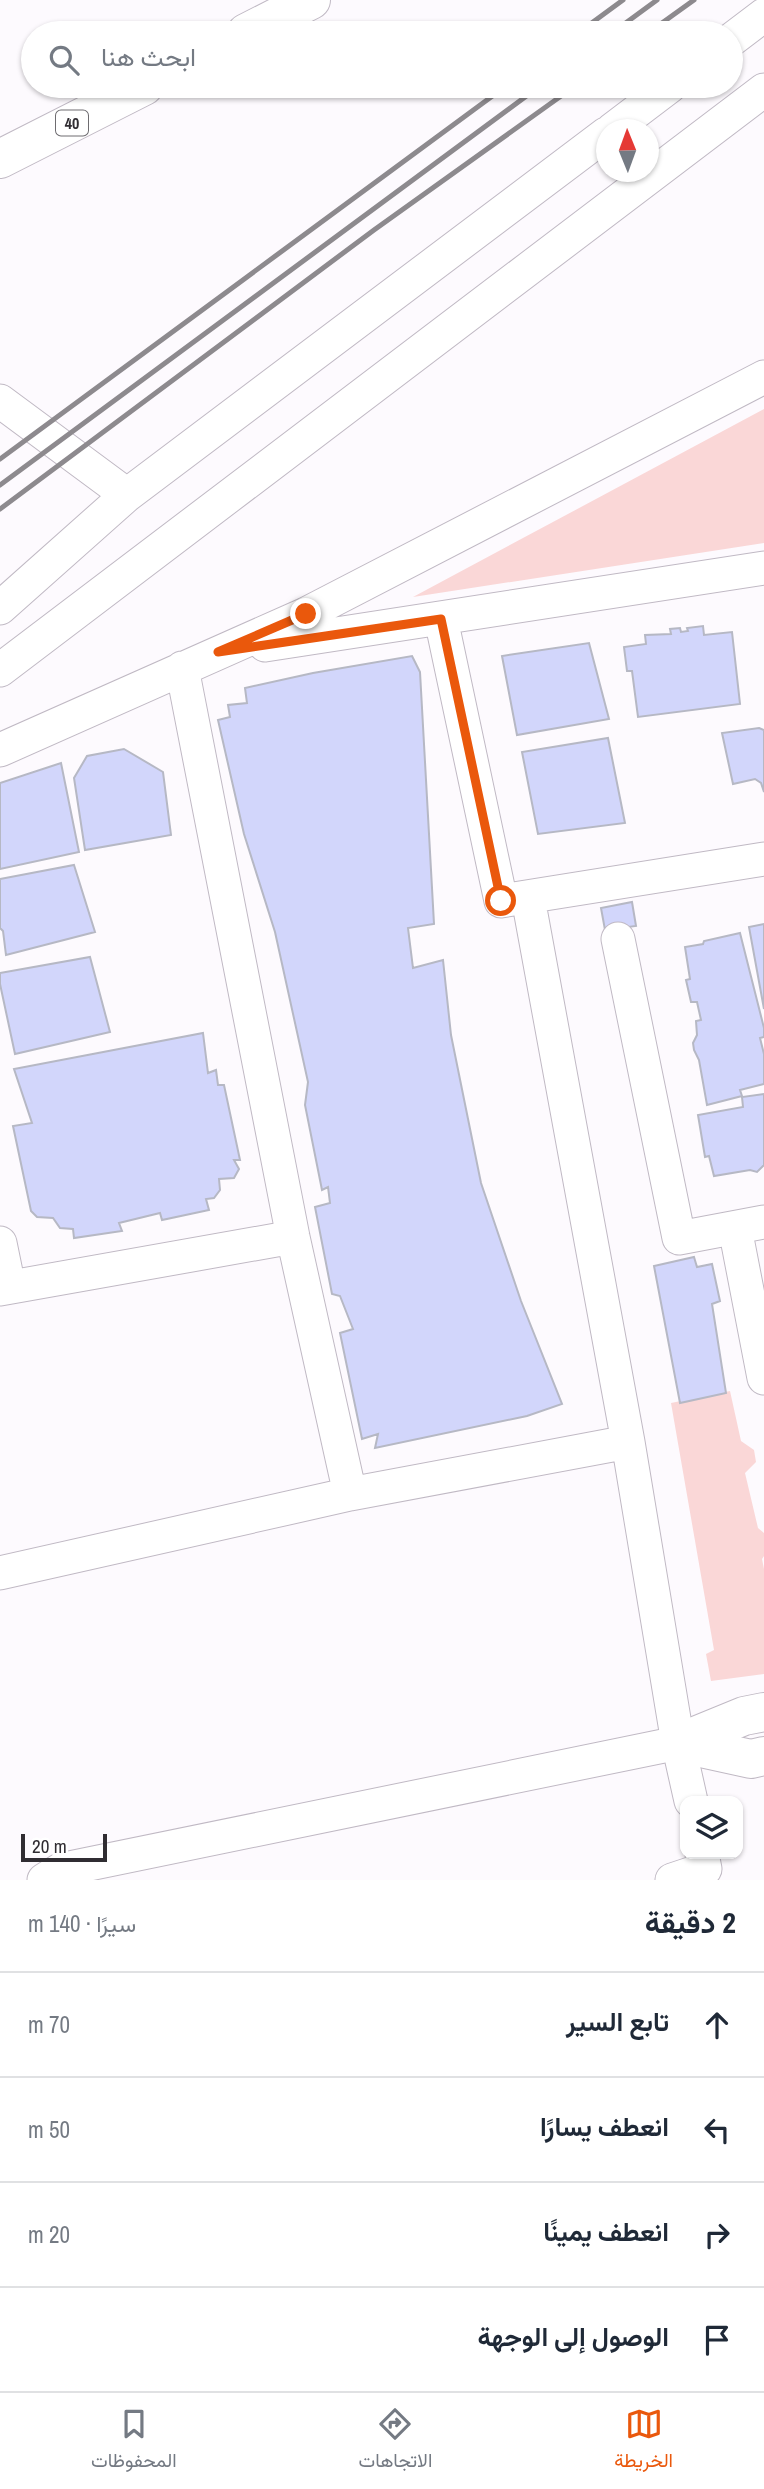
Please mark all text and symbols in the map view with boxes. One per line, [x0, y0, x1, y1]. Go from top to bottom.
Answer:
search box [21, 21, 743, 98]
text: ابحث هنا [101, 39, 196, 74]
icon: search [45, 41, 83, 79]
road number: 40 [56, 111, 88, 136]
north arrow [596, 119, 659, 182]
route end [290, 598, 321, 629]
route start [485, 885, 516, 916]
map controls [680, 1796, 743, 1859]
button: layers [680, 1796, 743, 1859]
scale bar [21, 1831, 107, 1863]
text: 20 m [32, 1833, 67, 1859]
text: 2 دقيقة [645, 1902, 736, 1942]
text: سيرًا · 140 m [28, 1908, 136, 1939]
text: تابع السير [566, 2004, 669, 2039]
icon: ahead [698, 2006, 736, 2044]
text: 70 m [28, 2009, 70, 2040]
text: انعطف يسارًا [540, 2109, 669, 2144]
icon: left [698, 2111, 736, 2149]
text: 50 m [28, 2114, 70, 2145]
text: انعطف يمينًا [543, 2214, 669, 2249]
icon: right [698, 2216, 736, 2254]
text: 20 m [28, 2219, 70, 2250]
text: الوصول إلى الوجهة [477, 2319, 669, 2354]
icon: arrive [698, 2321, 736, 2359]
tab: المحفوظات [91, 2405, 177, 2477]
tab: الاتجاهات [359, 2405, 432, 2477]
tab: الخريطة [614, 2405, 673, 2477]

